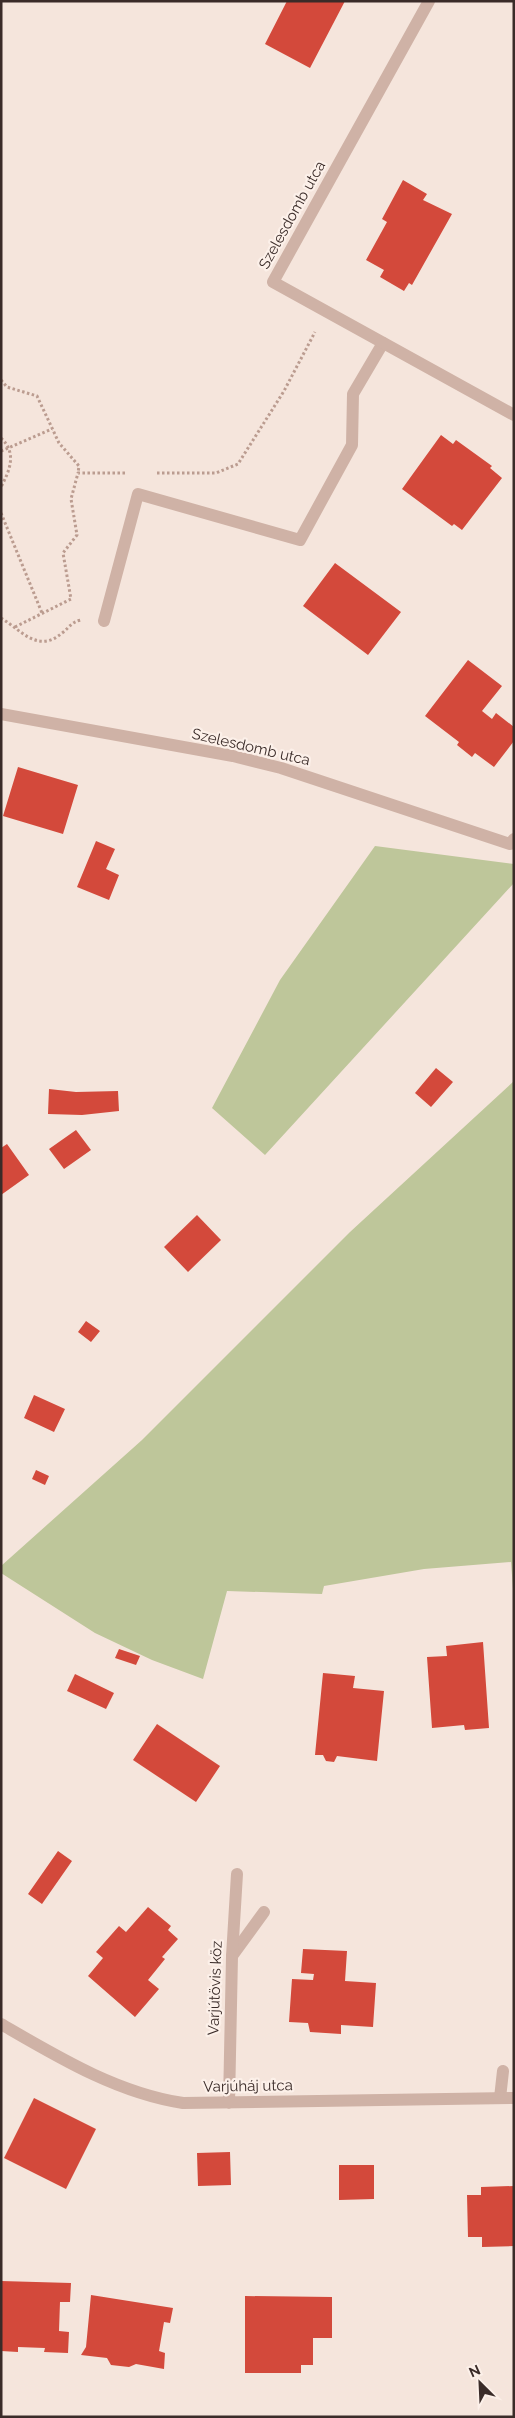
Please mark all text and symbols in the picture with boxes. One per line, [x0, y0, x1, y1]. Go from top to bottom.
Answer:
street label: Szelesdomb utca [255, 158, 329, 272]
street label: Szelesdomb utca [190, 725, 312, 769]
street label: Varjútövis köz [204, 1940, 226, 2036]
street label: Varjúháj utca [203, 2076, 293, 2096]
north arrow [455, 2358, 505, 2408]
text: N [467, 2362, 483, 2381]

